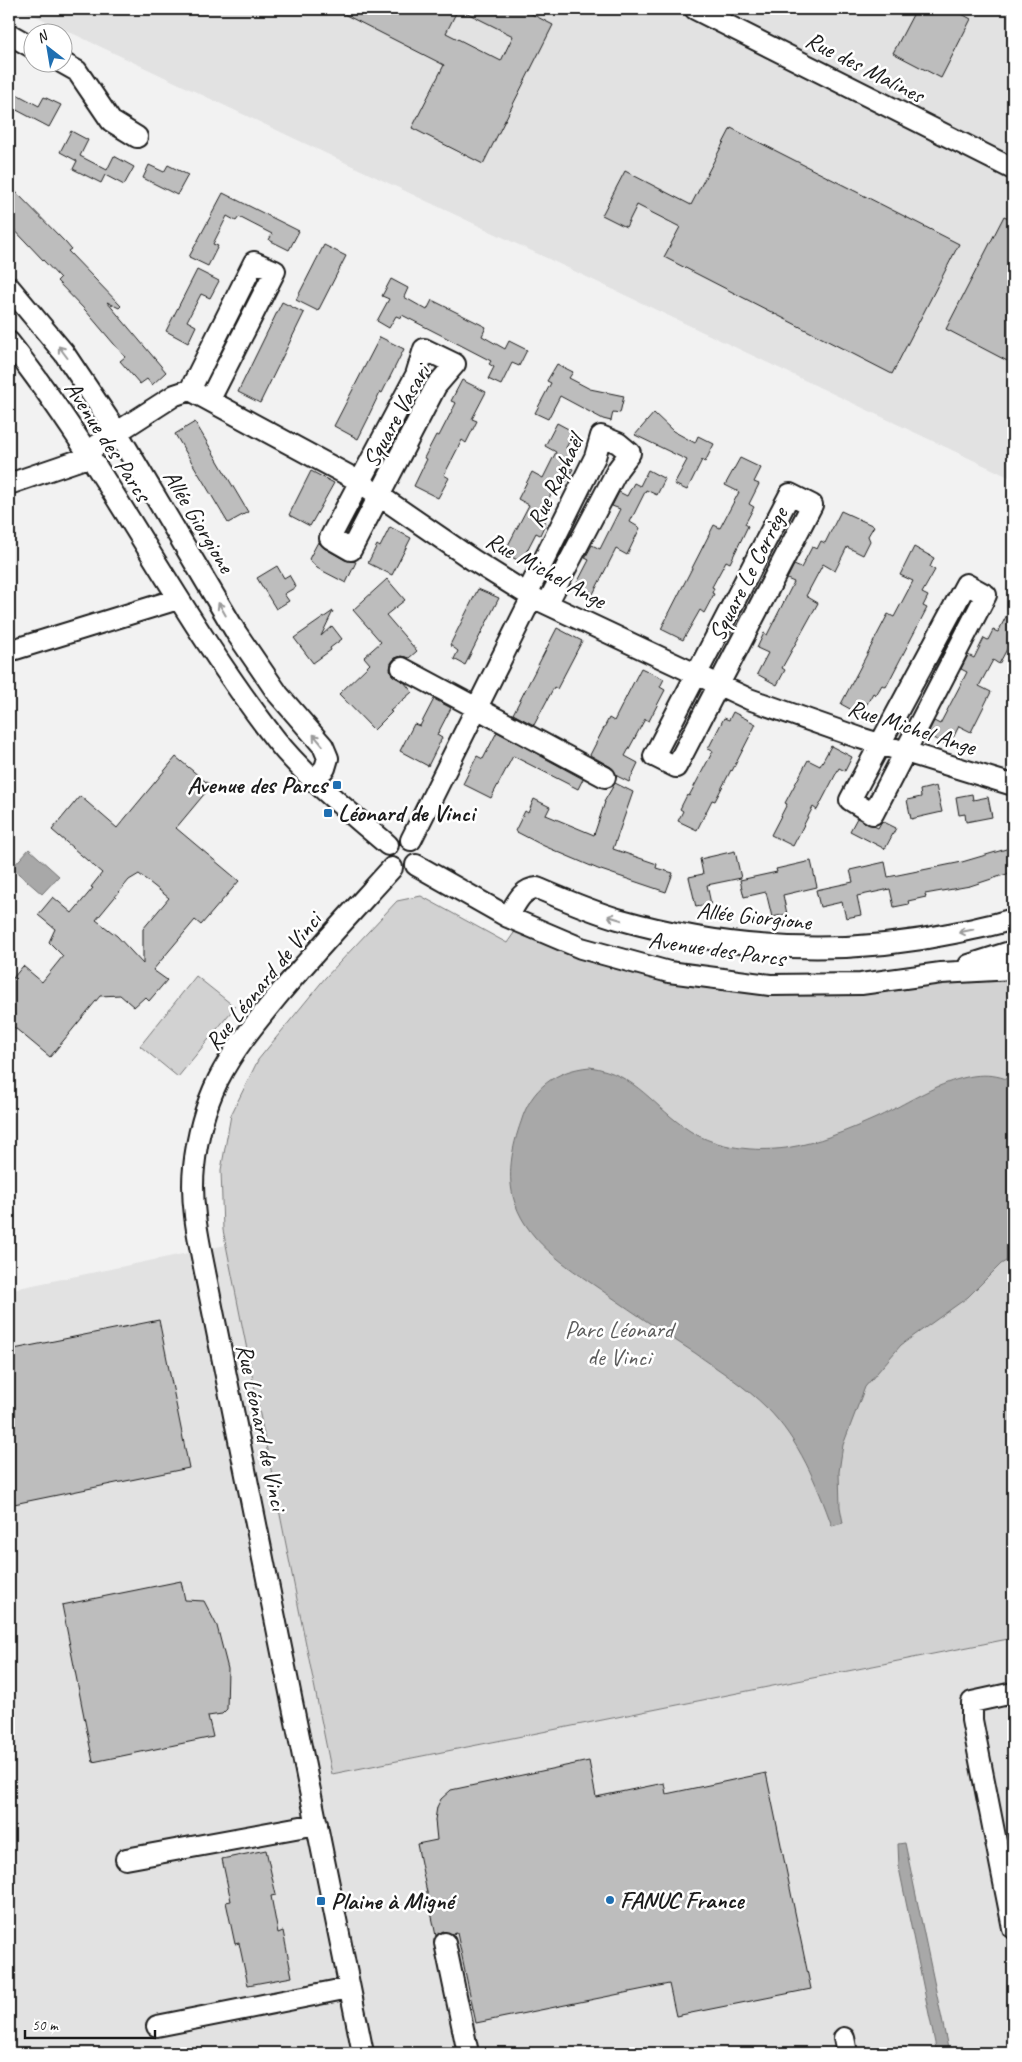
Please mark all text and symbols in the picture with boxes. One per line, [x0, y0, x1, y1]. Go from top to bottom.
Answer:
north arrow [22, 22, 72, 72]
street label: Rue des Malines [801, 24, 931, 110]
text: N [33, 27, 52, 47]
one-way arrow [58, 345, 68, 359]
street label: Square Vasari [356, 356, 438, 473]
street label: Avenue des Parcs [58, 375, 160, 509]
street label: Rue Raphaël [520, 426, 592, 532]
street label: Allée Giorgione [157, 464, 243, 580]
street label: Square Le Corrège [701, 500, 796, 646]
street label: Rue Michel Ange [481, 525, 613, 616]
one-way arrow [217, 603, 227, 617]
street label: Rue Michel Ange [844, 692, 982, 762]
one-way arrow [312, 734, 323, 747]
place label: Avenue des Parcs [187, 770, 330, 800]
marker: Avenue des Parcs [331, 779, 343, 791]
place label: Léonard de Vinci [338, 798, 478, 828]
marker: Léonard de Vinci [322, 807, 334, 819]
street label: Allée Giorgione [695, 895, 815, 937]
street label: Rue Léonard de Vinci [198, 904, 329, 1056]
one-way arrow [608, 913, 624, 922]
street label: Avenue des Parcs [647, 925, 790, 974]
one-way arrow [958, 926, 974, 936]
park label: Parc Léonard de Vinci [565, 1314, 677, 1372]
street label: Rue Léonard de Vinci [230, 1341, 295, 1515]
place label: FANUC France [620, 1885, 746, 1915]
place label: Plaine à Migné [331, 1886, 457, 1916]
marker: FANUC France [604, 1894, 616, 1906]
marker: Plaine à Migné [315, 1895, 327, 1907]
scale bar [25, 2007, 155, 2039]
text: 50 m [32, 2016, 59, 2035]

